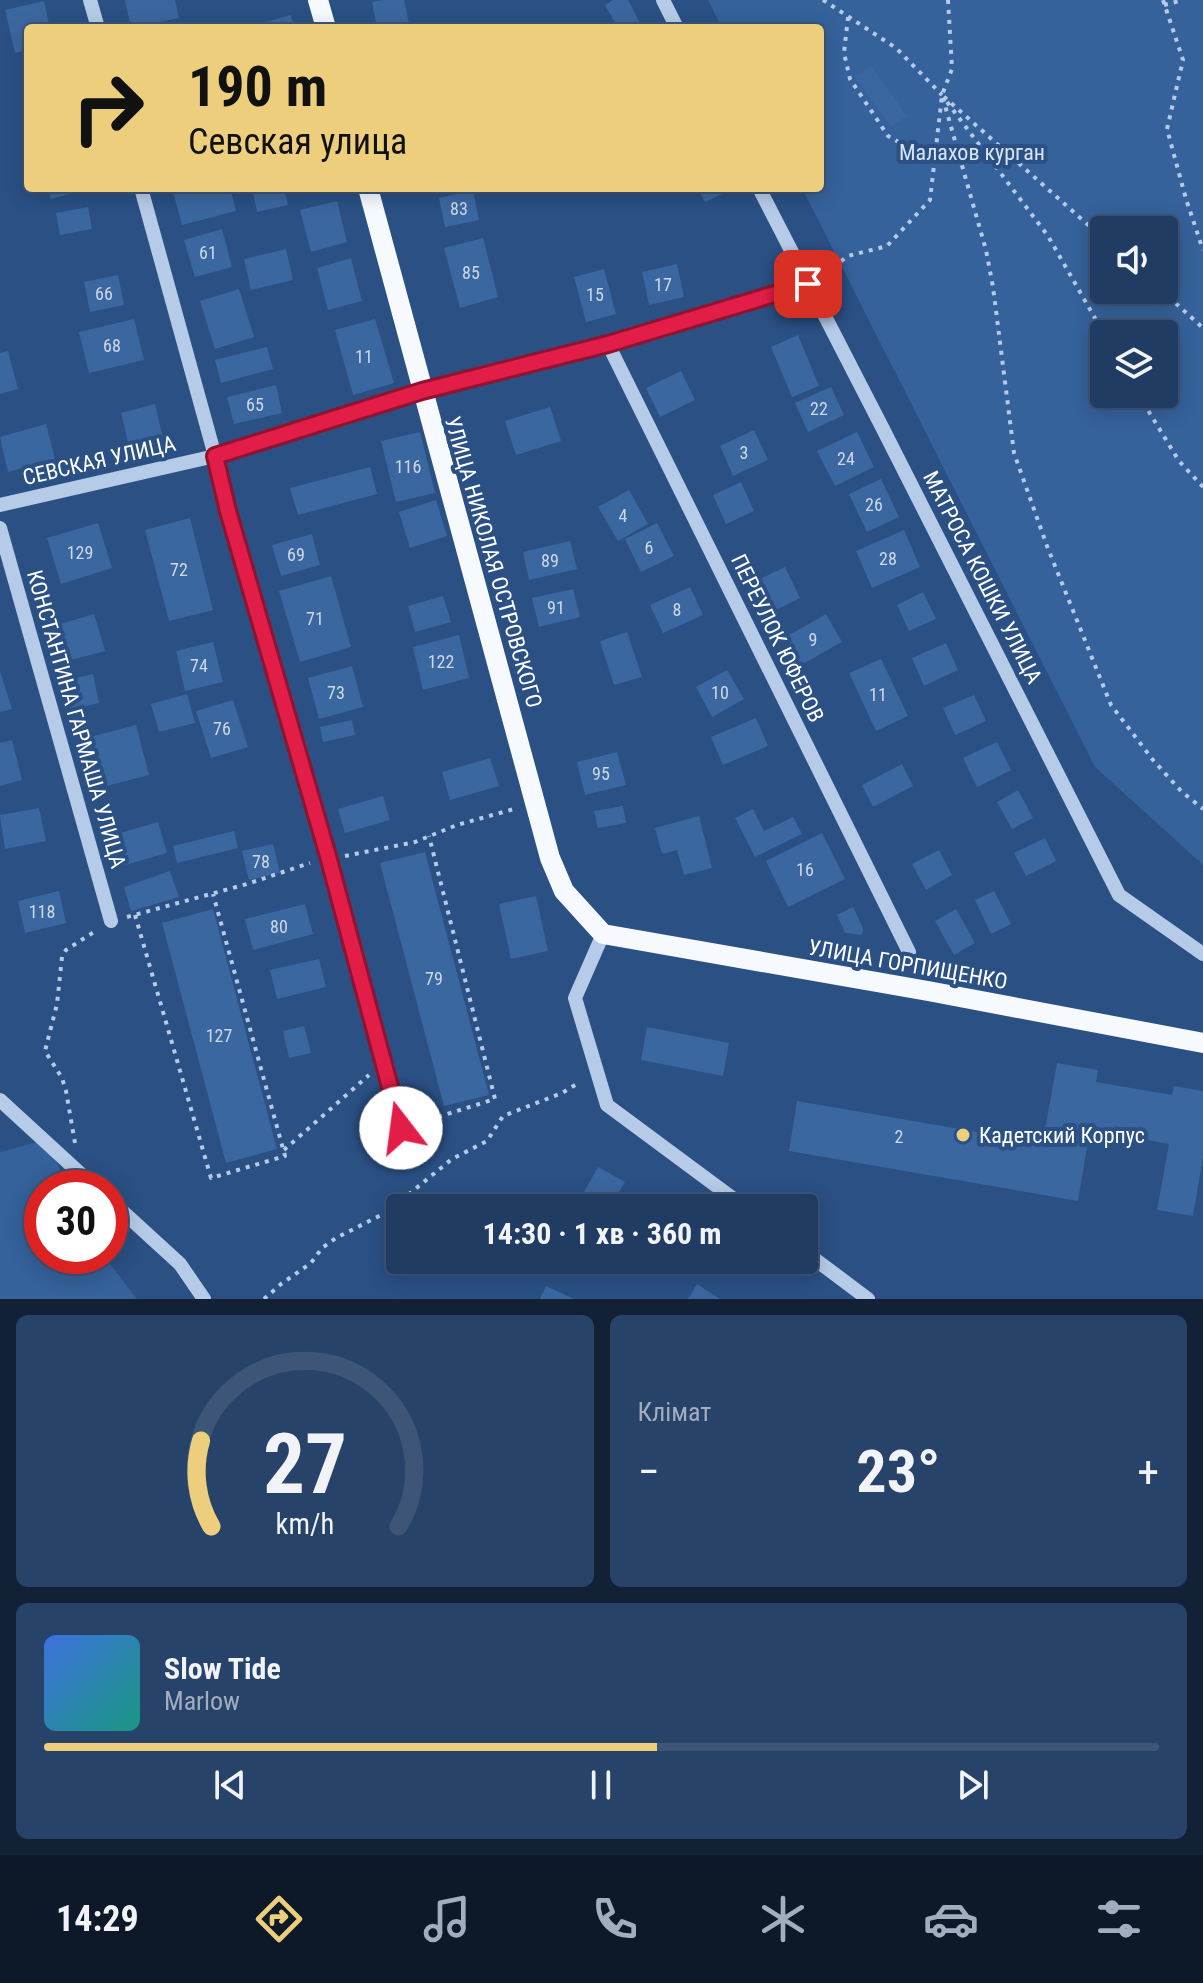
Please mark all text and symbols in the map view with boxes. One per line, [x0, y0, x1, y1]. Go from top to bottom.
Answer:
text: 190 m [188, 54, 327, 120]
icon: right [56, 56, 160, 160]
text: Севская улица [188, 121, 407, 163]
park label: Малахов курган [899, 140, 1045, 165]
house number: 83 [450, 198, 468, 219]
map controls [1090, 216, 1178, 408]
button: sound [1090, 216, 1178, 304]
house number: 61 [199, 242, 217, 263]
pin [774, 250, 842, 318]
house number: 85 [462, 262, 480, 283]
icon: arrive [786, 262, 830, 306]
house number: 17 [654, 274, 672, 295]
house number: 66 [95, 283, 113, 304]
house number: 15 [586, 284, 604, 305]
button: layers [1090, 320, 1178, 408]
house number: 68 [103, 335, 121, 356]
house number: 11 [355, 346, 373, 367]
house number: 65 [246, 394, 264, 415]
house number: 22 [810, 398, 828, 419]
street label: УЛИЦА НИКОЛАЯ ОСТРОВСКОГО [440, 414, 547, 711]
street label: СЕВСКАЯ УЛИЦА [20, 431, 178, 490]
house number: 3 [740, 442, 748, 463]
house number: 24 [837, 448, 855, 469]
house number: 116 [395, 456, 421, 477]
street label: МАТРОСА КОШКИ УЛИЦА [918, 467, 1047, 688]
house number: 26 [865, 494, 883, 515]
house number: 4 [619, 505, 628, 526]
house number: 6 [645, 537, 653, 558]
house number: 129 [67, 542, 93, 563]
house number: 69 [287, 544, 305, 565]
house number: 28 [879, 548, 897, 569]
house number: 89 [541, 550, 559, 571]
street label: ПЕРЕУЛОК ЮФЕРОВ [726, 550, 829, 726]
house number: 72 [170, 559, 188, 580]
street label: КОНСТАНТИНА ГАРМАША УЛИЦА [22, 567, 131, 871]
house number: 91 [547, 597, 565, 618]
house number: 8 [673, 599, 681, 620]
house number: 71 [306, 608, 324, 629]
house number: 9 [809, 629, 817, 650]
house number: 122 [428, 651, 454, 672]
house number: 74 [190, 655, 208, 676]
house number: 73 [327, 682, 345, 703]
house number: 10 [711, 682, 729, 703]
house number: 11 [869, 684, 887, 705]
house number: 76 [213, 718, 231, 739]
house number: 95 [592, 763, 610, 784]
house number: 78 [252, 851, 270, 872]
house number: 16 [796, 859, 814, 880]
house number: 118 [29, 901, 55, 922]
house number: 80 [270, 916, 288, 937]
street label: УЛИЦА ГОРПИЩЕНКО [806, 935, 1009, 994]
house number: 79 [425, 968, 443, 989]
house number: 127 [206, 1025, 232, 1046]
position arrow [359, 1086, 443, 1170]
place label: Кадетский Корпус [979, 1123, 1145, 1148]
house number: 2 [895, 1126, 904, 1147]
marker: Кадетский Корпус [954, 1126, 972, 1144]
speed limit sign: 30 [24, 1170, 128, 1274]
text: 14:30 · 1 хв · 360 m [483, 1216, 721, 1251]
text: Клімат [638, 1397, 711, 1427]
text: 27 [263, 1416, 347, 1513]
text: 23° [856, 1436, 940, 1507]
text: − [638, 1446, 660, 1498]
text: + [1137, 1446, 1159, 1498]
text: km/h [275, 1507, 334, 1541]
text: Slow Tide [164, 1651, 281, 1686]
text: Marlow [164, 1686, 240, 1716]
icon: previous [208, 1763, 252, 1807]
icon: pause [579, 1763, 623, 1807]
icon: next [951, 1763, 995, 1807]
icon: directions [251, 1891, 307, 1947]
icon: music [419, 1891, 475, 1947]
icon: phone [587, 1891, 643, 1947]
icon: climate [755, 1891, 811, 1947]
icon: car [923, 1891, 979, 1947]
icon: filters [1091, 1891, 1147, 1947]
text: 14:29 [56, 1898, 139, 1940]

